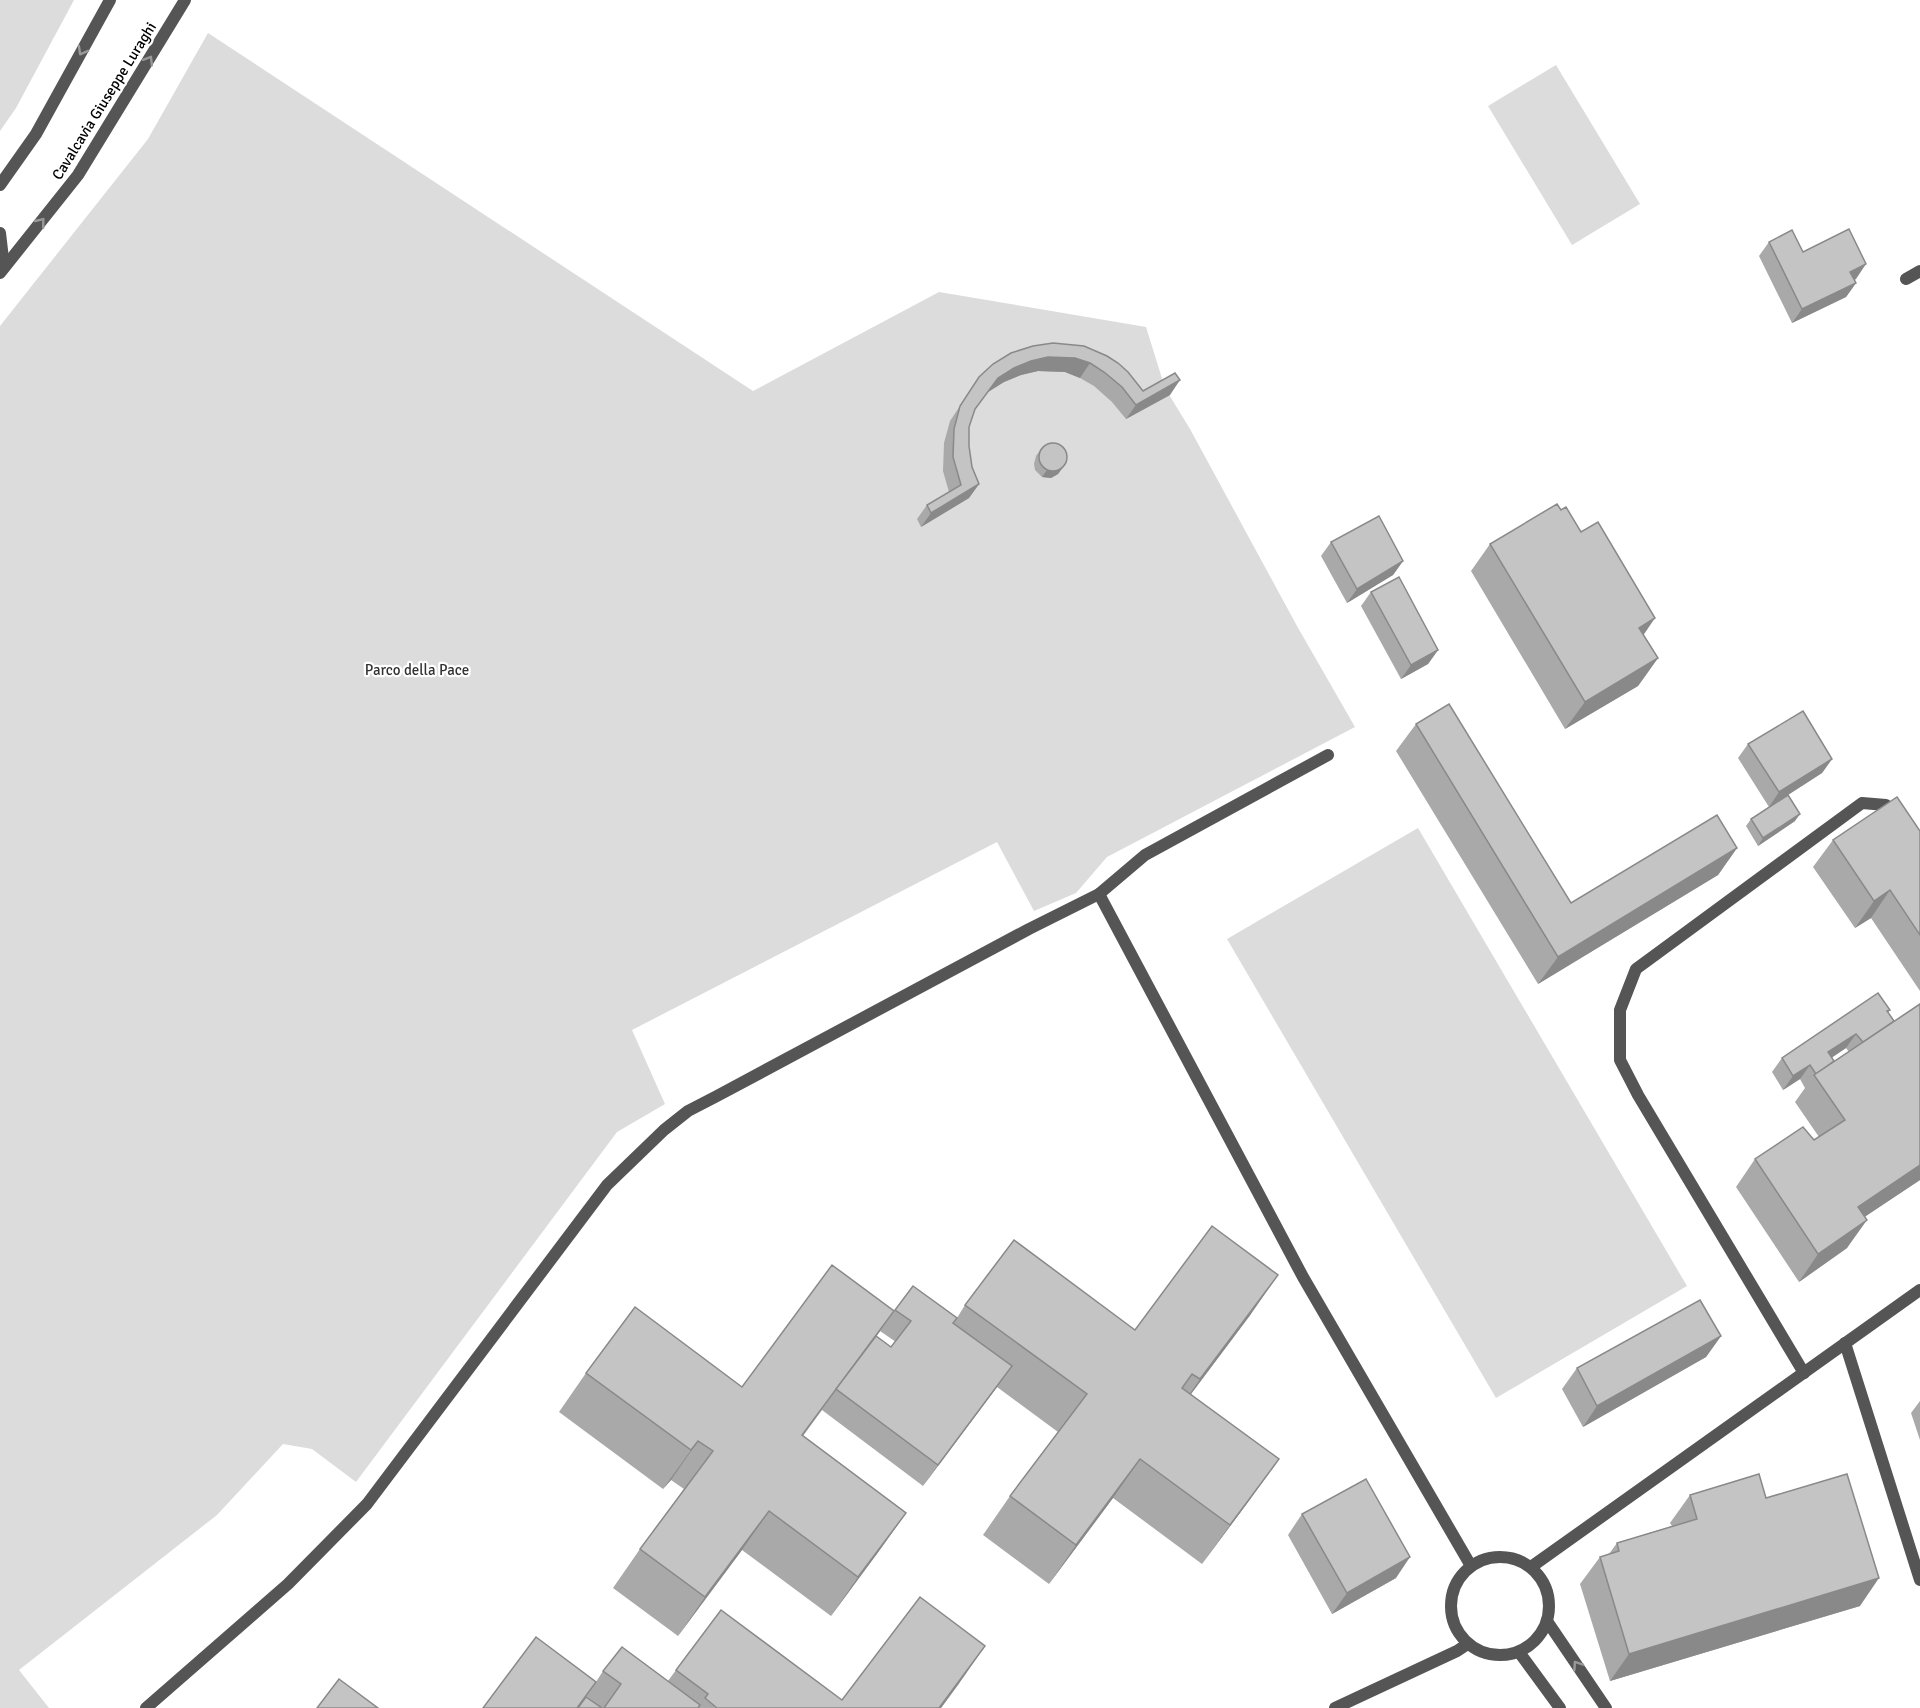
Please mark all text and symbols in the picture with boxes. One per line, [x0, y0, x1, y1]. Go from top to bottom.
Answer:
street label: Cavalcavia Giuseppe Luraghi [48, 19, 160, 183]
one-way arrow [78, 45, 89, 55]
one-way arrow [141, 56, 153, 66]
one-way arrow [33, 217, 44, 228]
park label: Parco della Pace [365, 661, 469, 679]
one-way arrow [1573, 1660, 1584, 1671]

